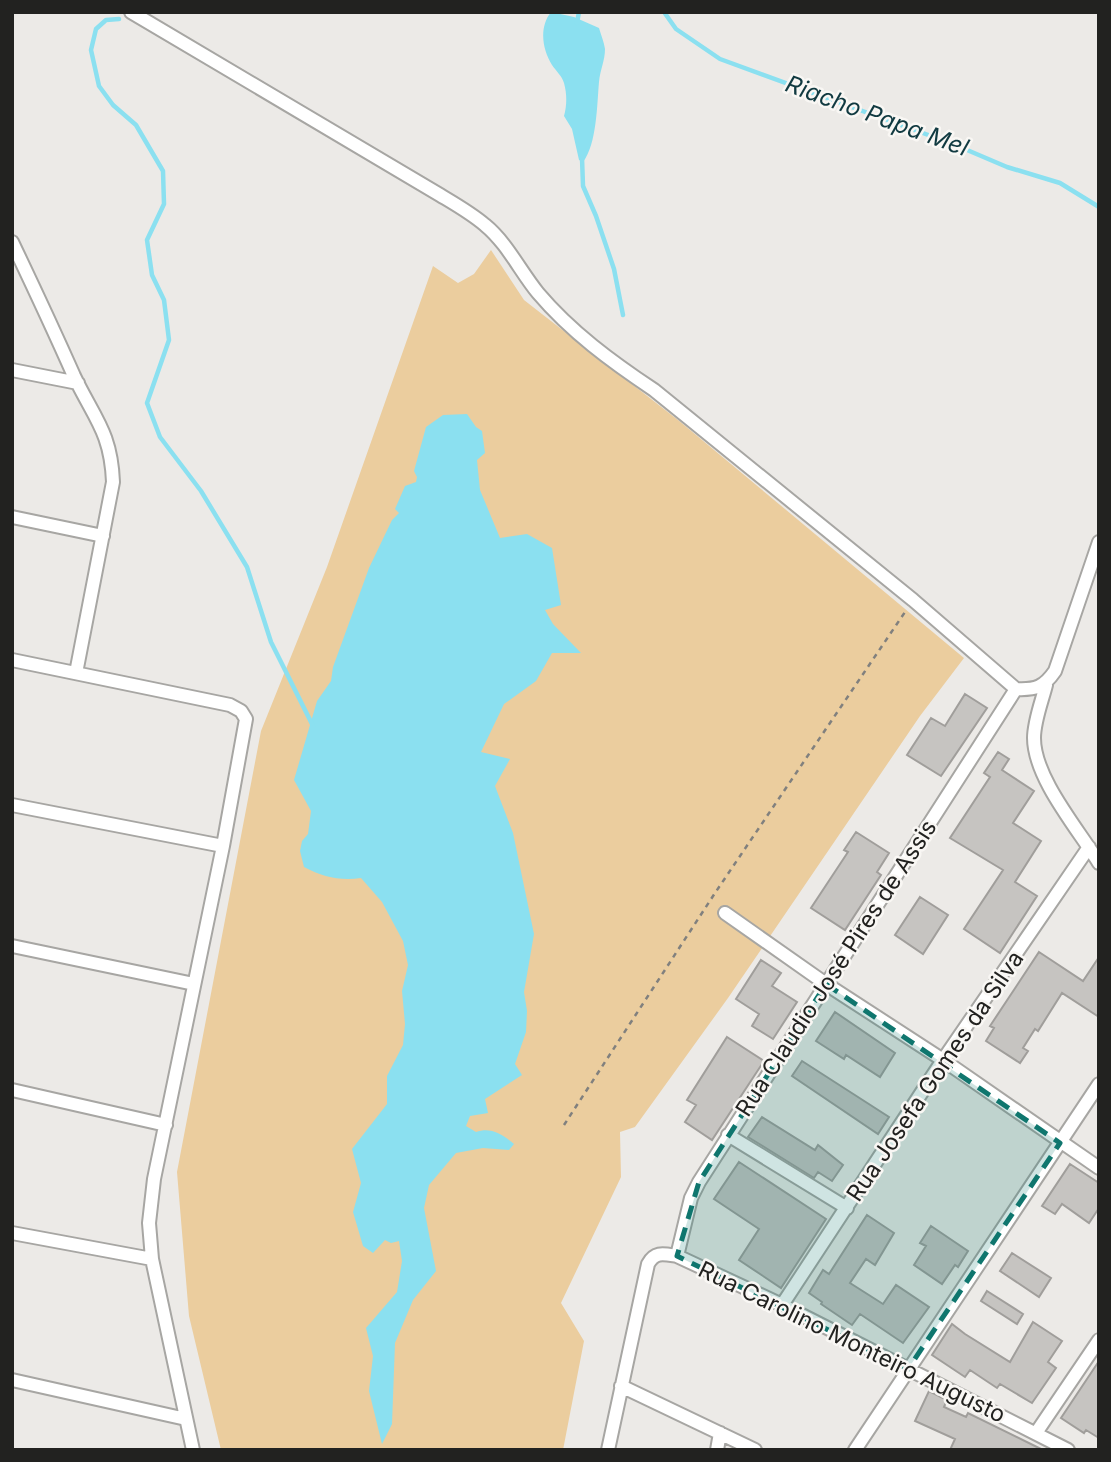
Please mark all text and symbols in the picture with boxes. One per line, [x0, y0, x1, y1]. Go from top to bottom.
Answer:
water label: Riacho Papa Mel [782, 69, 973, 162]
street label: Rua Claudio José Pires de Assis [730, 814, 942, 1122]
street label: Rua Josefa Gomes da Silva [841, 945, 1029, 1207]
street label: Rua Carolino Monteiro Augusto [694, 1255, 1010, 1429]

